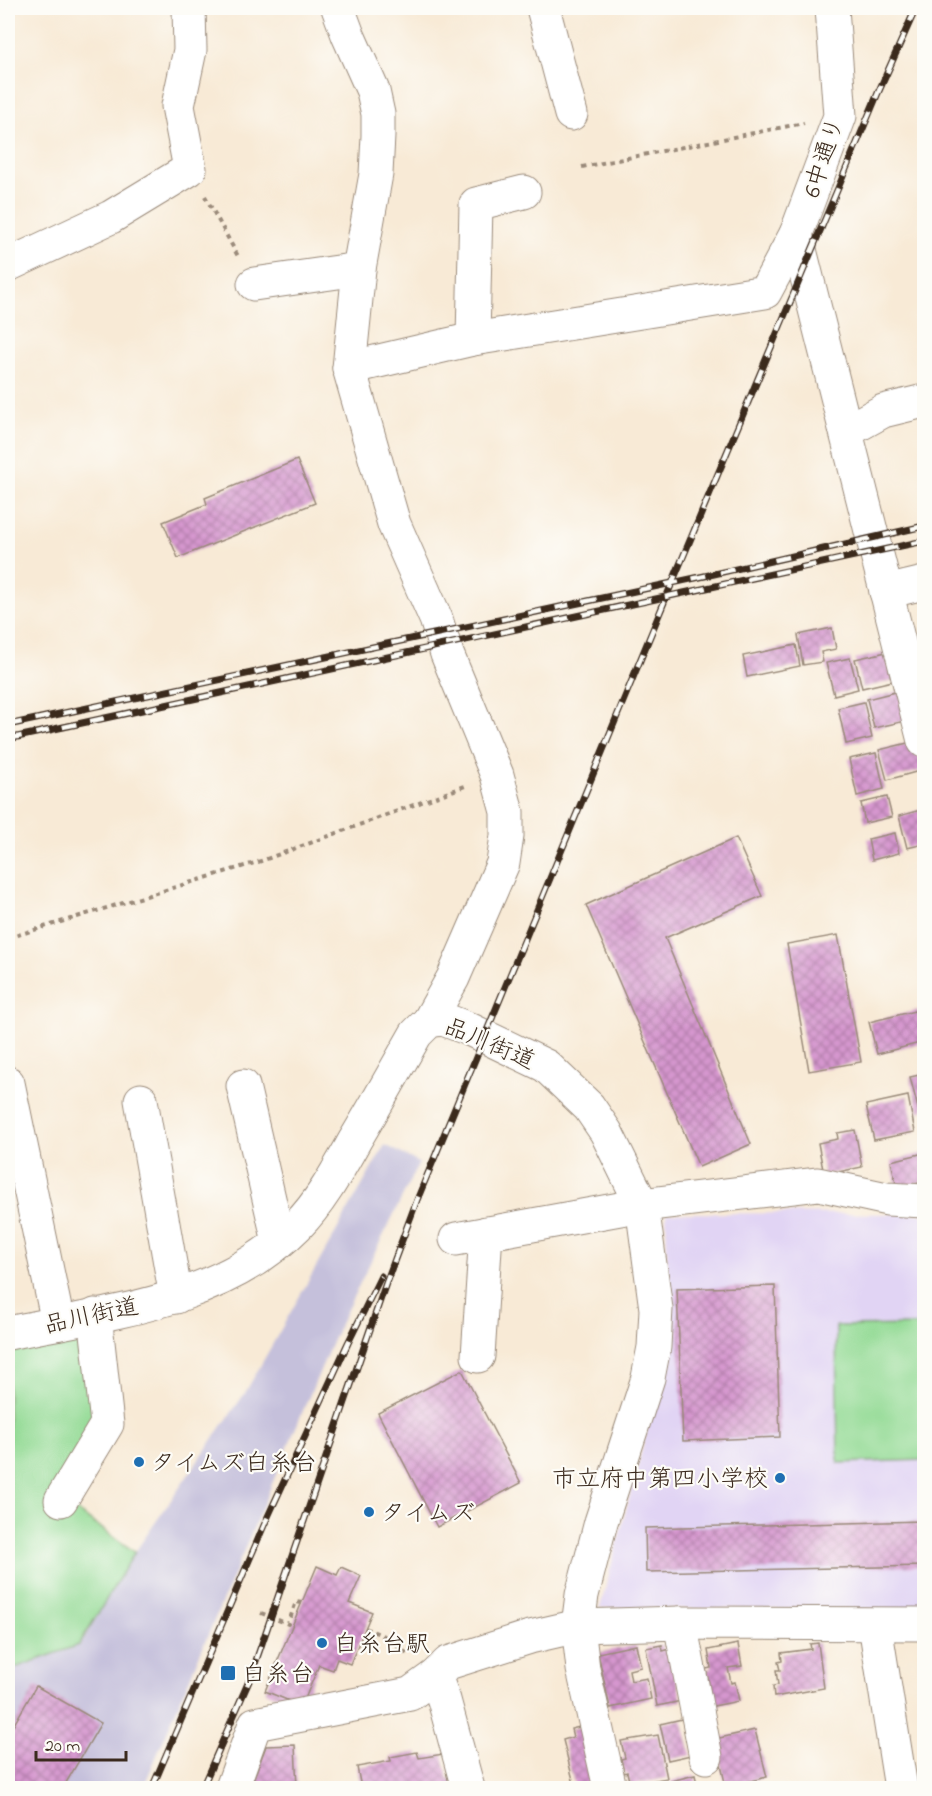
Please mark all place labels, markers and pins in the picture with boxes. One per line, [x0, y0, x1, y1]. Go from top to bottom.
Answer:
place label: タイムズ白糸台 [151, 1447, 317, 1482]
marker: タイムズ白糸台 [132, 1455, 146, 1469]
place label: 市立府中第四小学校 [552, 1463, 768, 1498]
marker: 市立府中第四小学校 [773, 1471, 787, 1485]
place label: タイムズ [381, 1497, 475, 1532]
marker: タイムズ [362, 1505, 376, 1519]
place label: 白糸台駅 [334, 1628, 430, 1663]
marker: 白糸台駅 [315, 1636, 329, 1650]
place label: 白糸台 [242, 1658, 314, 1693]
marker: 白糸台 [219, 1664, 237, 1682]

